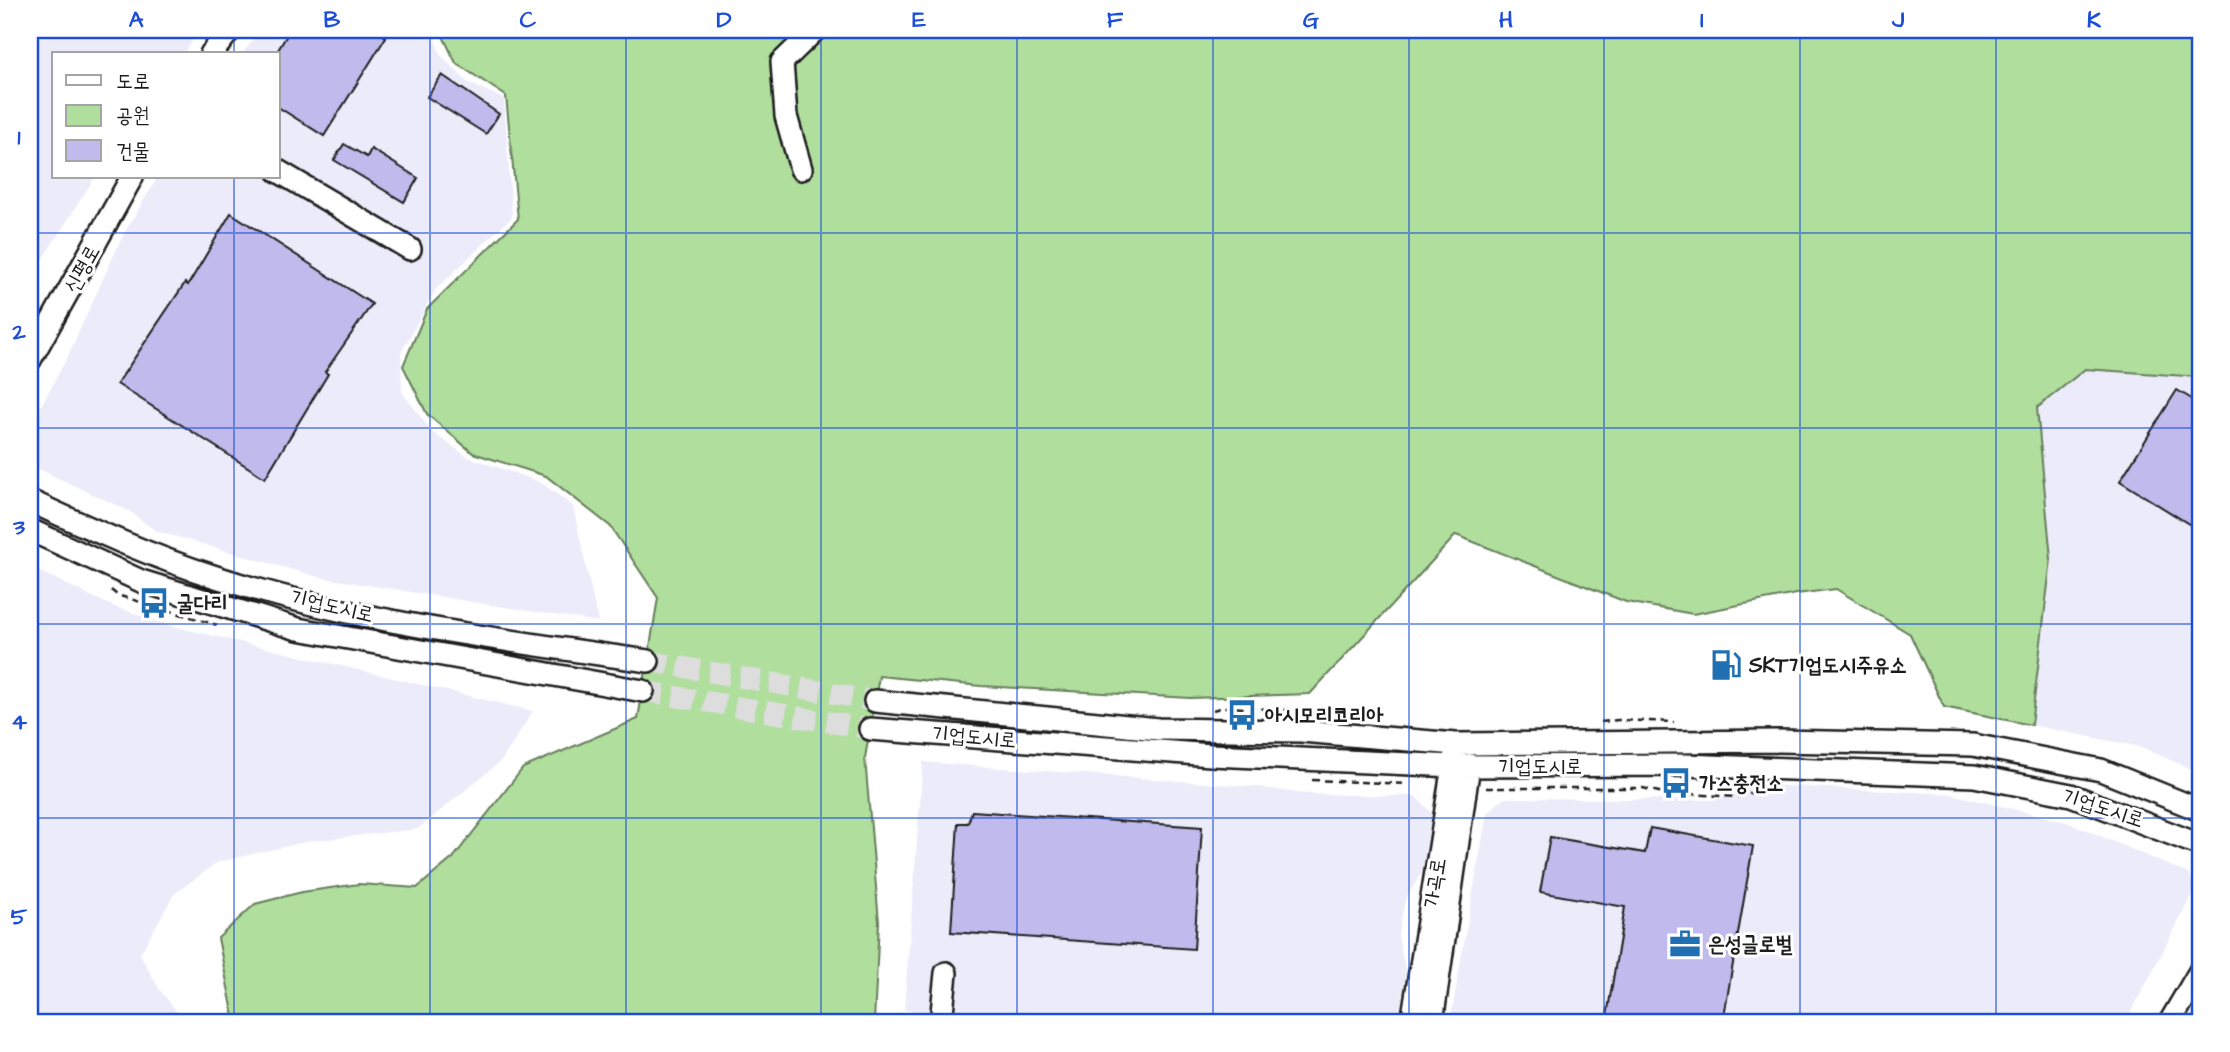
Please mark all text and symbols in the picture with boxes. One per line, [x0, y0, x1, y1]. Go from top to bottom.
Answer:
text: A [129, 4, 144, 36]
text: B [324, 4, 341, 36]
text: C [520, 4, 537, 36]
text: D [717, 4, 732, 36]
text: E [912, 4, 926, 36]
text: F [1107, 4, 1124, 36]
text: G [1303, 4, 1319, 36]
text: H [1499, 4, 1513, 36]
text: I [1700, 4, 1704, 36]
text: J [1891, 4, 1905, 36]
text: K [2087, 4, 2102, 36]
legend [52, 52, 280, 178]
text: 도로 [116, 67, 150, 96]
text: 공원 [116, 101, 150, 130]
text: 1 [18, 121, 21, 153]
text: 건물 [116, 137, 150, 166]
street label: 신평로 [57, 240, 107, 298]
text: 2 [11, 316, 26, 348]
text: 3 [12, 511, 25, 543]
street label: 기업도시로 [288, 582, 376, 630]
bus stop icon: 굴다리 [137, 586, 171, 620]
place label: 굴다리 [177, 589, 228, 618]
fuel station icon: SKT기업도시주유소 [1709, 648, 1743, 682]
place label: SKT기업도시주유소 [1748, 651, 1907, 680]
bus stop icon: 아시모리코리아 [1225, 698, 1259, 732]
place label: 아시모리코리아 [1265, 701, 1383, 730]
text: 4 [11, 706, 27, 738]
street label: 기업도시로 [931, 719, 1017, 755]
street label: 기업도시로 [1498, 752, 1582, 781]
bus stop icon: 가스충전소 [1659, 766, 1693, 800]
place label: 가스충전소 [1699, 769, 1784, 798]
street label: 기업도시로 [2058, 781, 2148, 835]
street label: 가곡로 [1417, 856, 1453, 910]
text: 5 [11, 901, 28, 933]
office icon: 은성글로벌 [1668, 927, 1702, 961]
place label: 은성글로벌 [1708, 930, 1793, 959]

